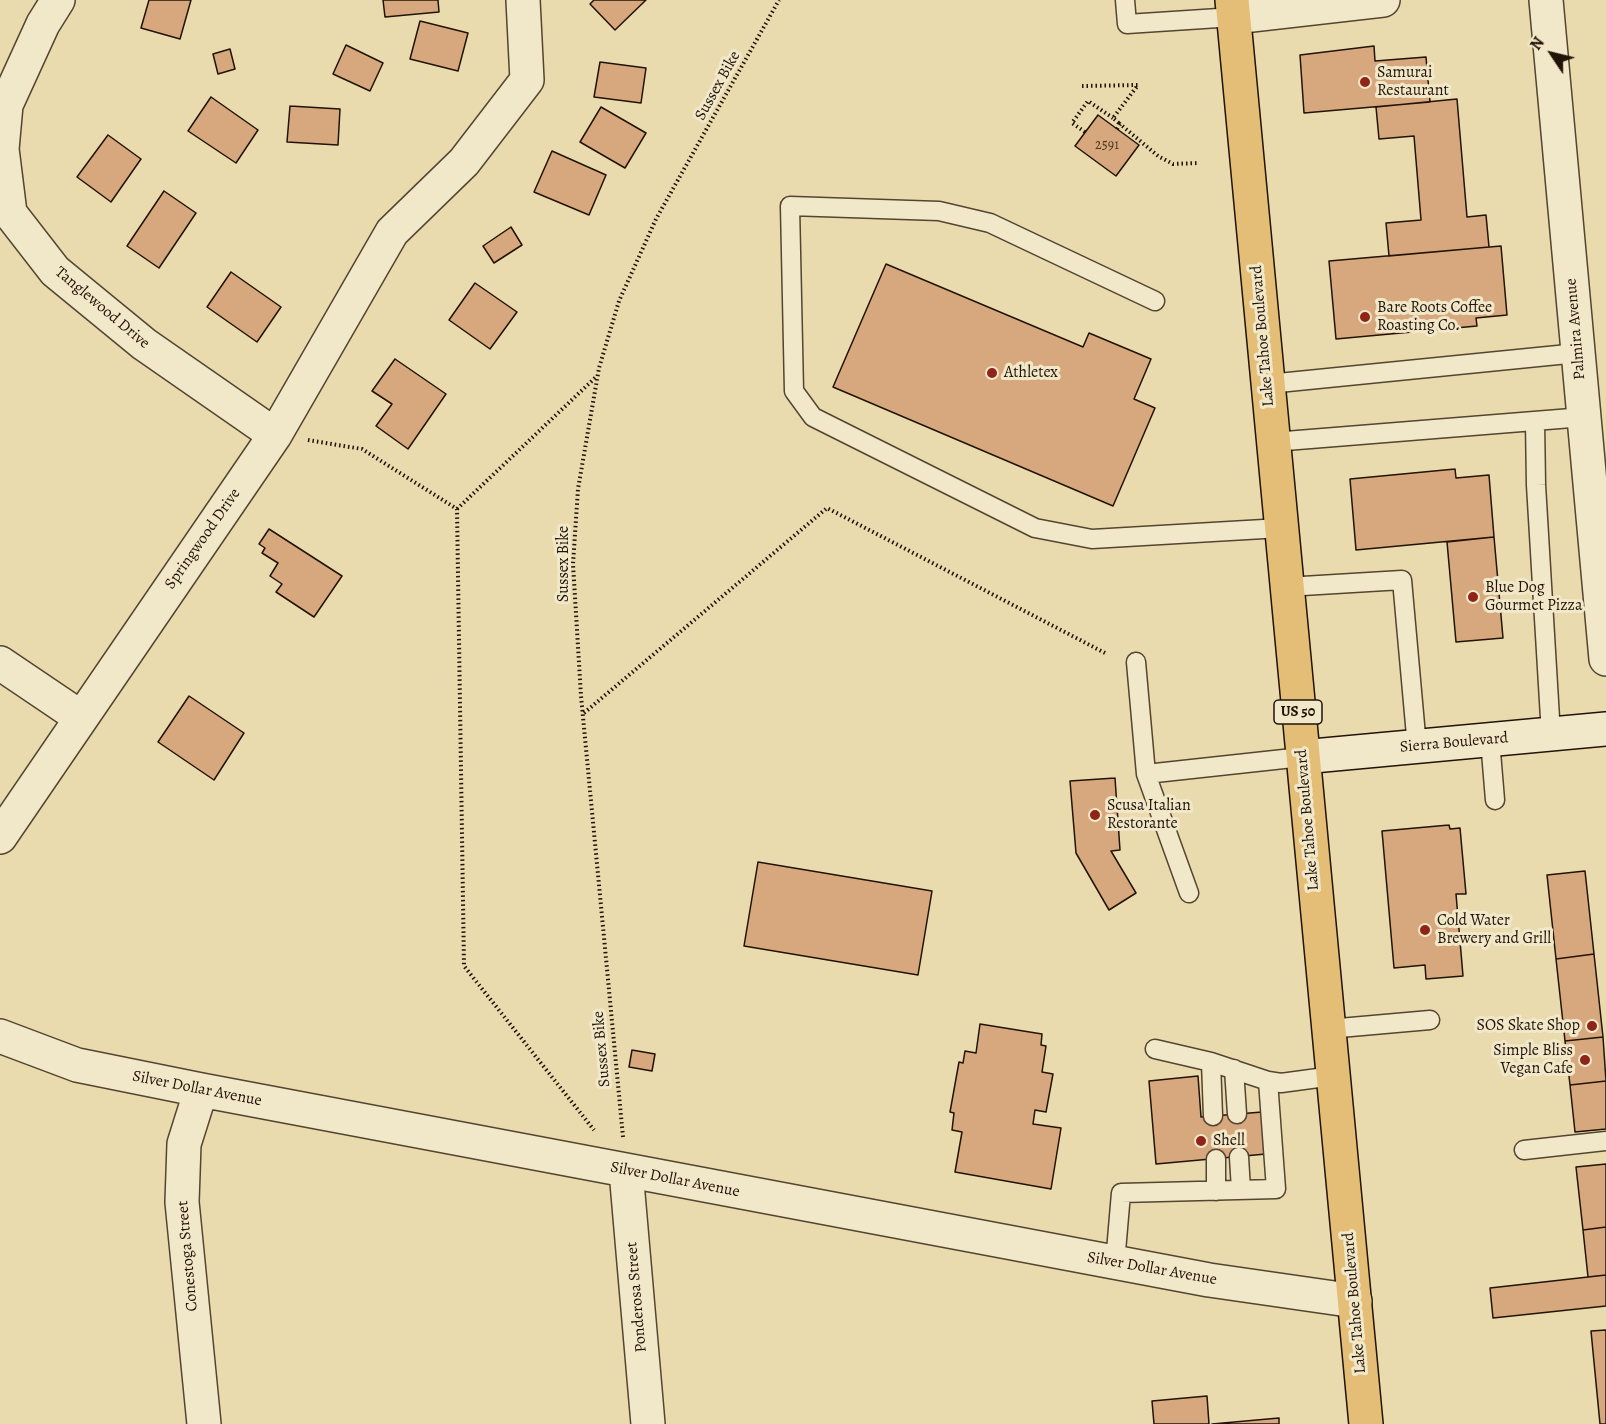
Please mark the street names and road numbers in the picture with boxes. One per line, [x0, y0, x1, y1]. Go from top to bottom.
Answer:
street label: Sussex Bike [691, 48, 745, 124]
street label: Tanglewood Drive [51, 263, 153, 353]
street label: Lake Tahoe Boulevard [1247, 265, 1279, 407]
street label: Palmira Avenue [1562, 277, 1590, 381]
street label: Springwood Drive [161, 485, 245, 593]
street label: Sussex Bike [554, 526, 574, 602]
road number: US 50 [1274, 700, 1322, 724]
street label: Sierra Boulevard [1399, 729, 1509, 757]
street label: Lake Tahoe Boulevard [1292, 749, 1324, 891]
street label: Sussex Bike [589, 1010, 615, 1088]
street label: Silver Dollar Avenue [131, 1067, 263, 1111]
street label: Silver Dollar Avenue [609, 1158, 741, 1202]
street label: Conestoga Street [174, 1200, 202, 1312]
street label: Lake Tahoe Boulevard [1339, 1232, 1371, 1374]
street label: Ponderosa Street [623, 1241, 651, 1353]
street label: Silver Dollar Avenue [1086, 1248, 1218, 1290]

